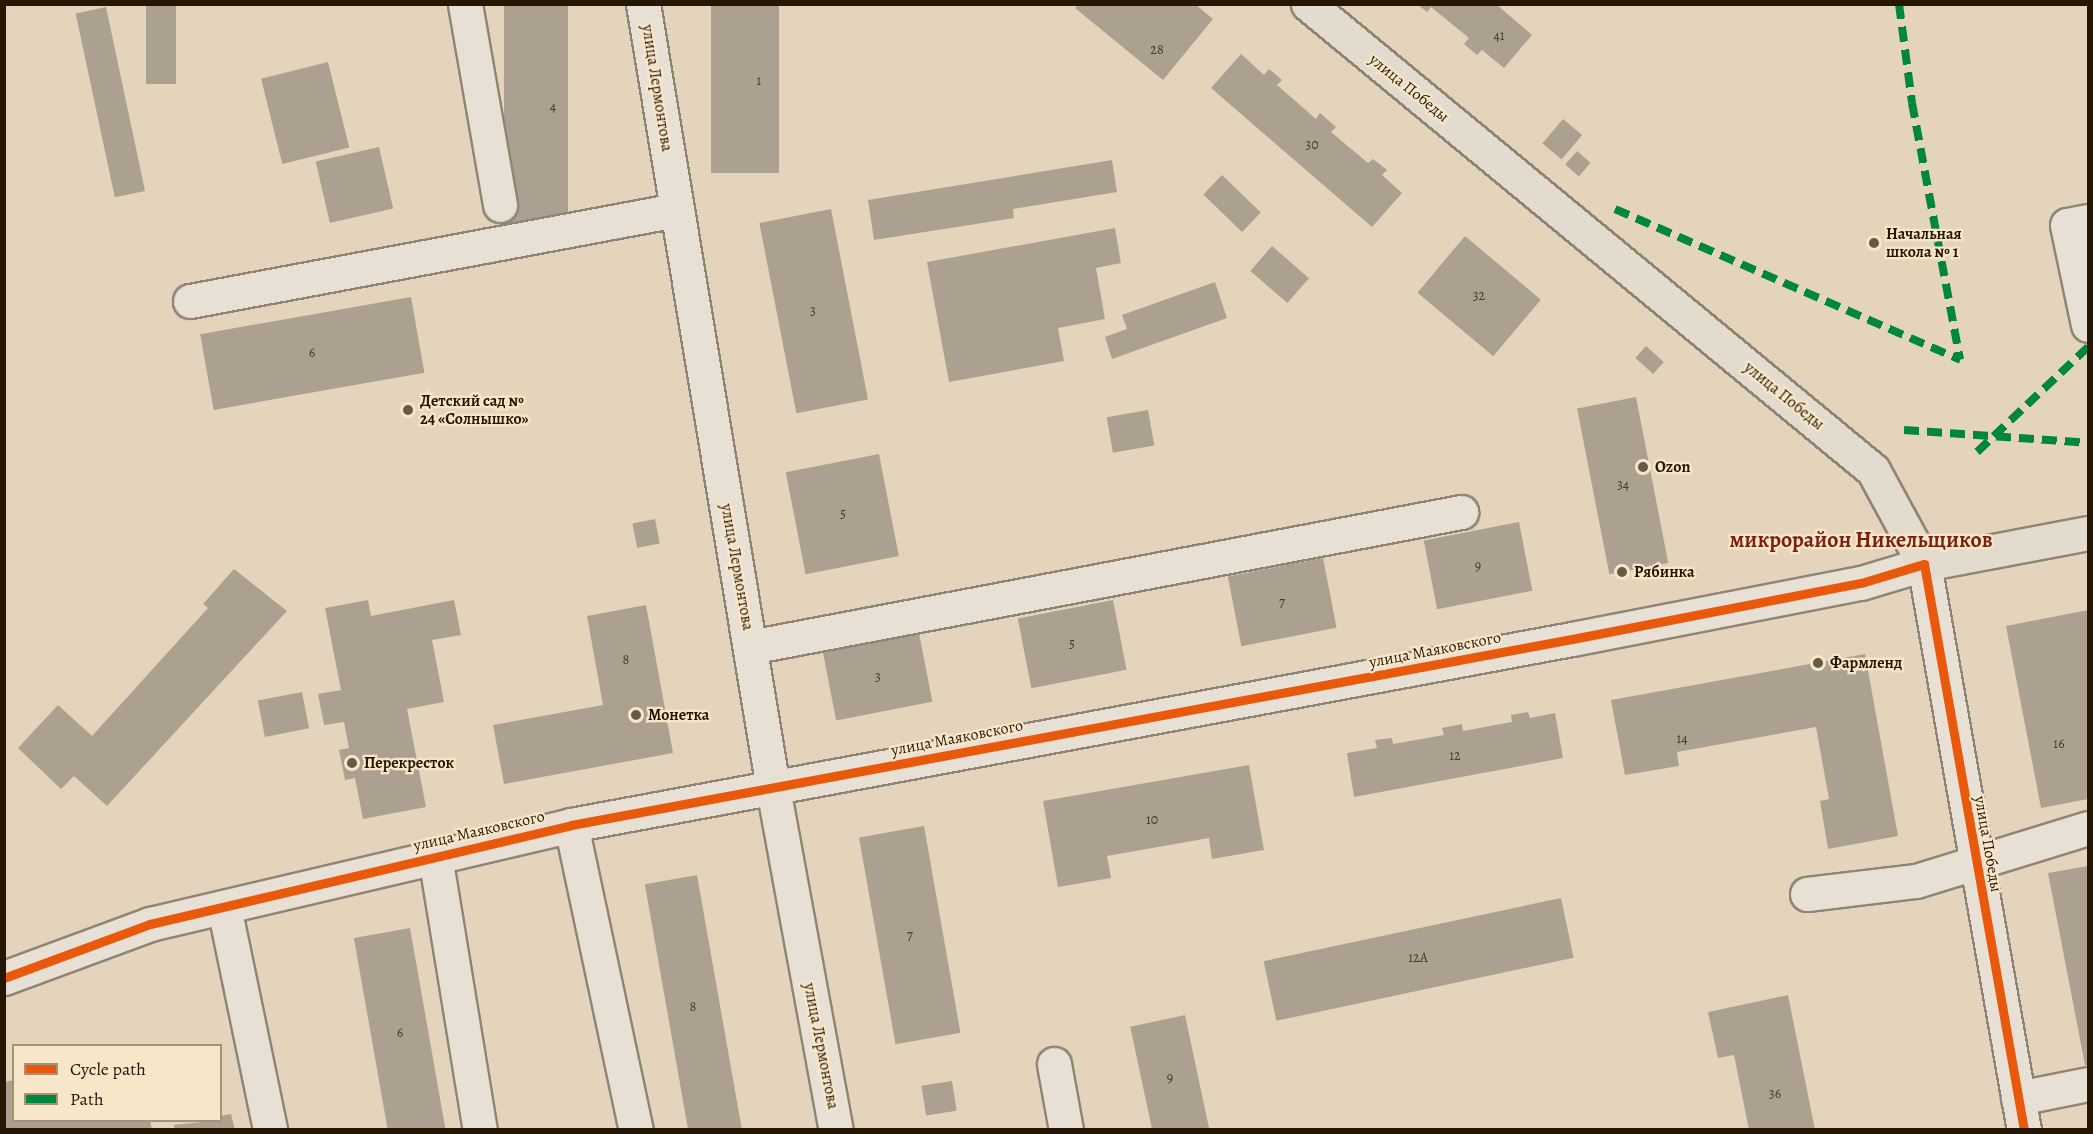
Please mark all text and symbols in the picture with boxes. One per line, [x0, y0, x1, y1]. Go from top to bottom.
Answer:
street label: улица Лермонтова [637, 23, 677, 153]
house number: 41 [1493, 28, 1505, 44]
house number: 28 [1150, 42, 1164, 58]
street label: улица Победы [1365, 50, 1453, 126]
house number: 1 [757, 73, 761, 89]
house number: 4 [550, 99, 556, 115]
house number: 30 [1305, 137, 1319, 153]
place label: Начальная школа № 1 [1886, 224, 1962, 262]
marker: Начальная школа № 1 [1867, 236, 1881, 250]
house number: 32 [1473, 288, 1485, 304]
house number: 3 [810, 303, 816, 319]
house number: 6 [309, 345, 315, 361]
street label: улица Победы [1740, 358, 1828, 434]
place label: Детский сад № 24 «Солнышко» [420, 391, 529, 429]
marker: Детский сад № 24 «Солнышко» [401, 403, 415, 417]
place label: Ozon [1655, 457, 1690, 477]
marker: Ozon [1636, 460, 1650, 474]
house number: 34 [1617, 477, 1629, 493]
street label: улица Лермонтова [716, 502, 758, 632]
house number: 5 [840, 506, 846, 522]
district label: микрорайон Никельщиков [1730, 528, 1992, 554]
house number: 9 [1475, 558, 1481, 574]
place label: Рябинка [1634, 562, 1695, 582]
marker: Рябинка [1615, 565, 1629, 579]
house number: 7 [1279, 595, 1285, 611]
street label: улица Маяковского [1367, 628, 1503, 672]
house number: 5 [1069, 636, 1075, 652]
house number: 8 [623, 652, 629, 668]
place label: Фармленд [1830, 653, 1902, 673]
marker: Фармленд [1811, 656, 1825, 670]
house number: 3 [875, 669, 881, 685]
place label: Монетка [648, 705, 709, 725]
marker: Монетка [629, 708, 643, 722]
street label: улица Маяковского [889, 716, 1025, 760]
house number: 14 [1676, 731, 1688, 747]
house number: 16 [2053, 736, 2065, 752]
house number: 12 [1449, 748, 1461, 764]
place label: Перекресток [364, 753, 454, 773]
marker: Перекресток [345, 756, 359, 770]
street label: улица Победы [1970, 794, 2006, 894]
street label: улица Маяковского [412, 807, 546, 855]
house number: 10 [1146, 812, 1158, 828]
house number: 7 [907, 928, 913, 944]
house number: 12А [1408, 950, 1428, 966]
street label: улица Лермонтова [799, 981, 843, 1111]
house number: 8 [690, 999, 696, 1015]
house number: 6 [397, 1025, 403, 1041]
legend [12, 1044, 222, 1122]
text: Cycle path [70, 1057, 146, 1081]
house number: 9 [1167, 1070, 1173, 1086]
house number: 36 [1769, 1086, 1781, 1102]
text: Path [70, 1087, 104, 1111]

